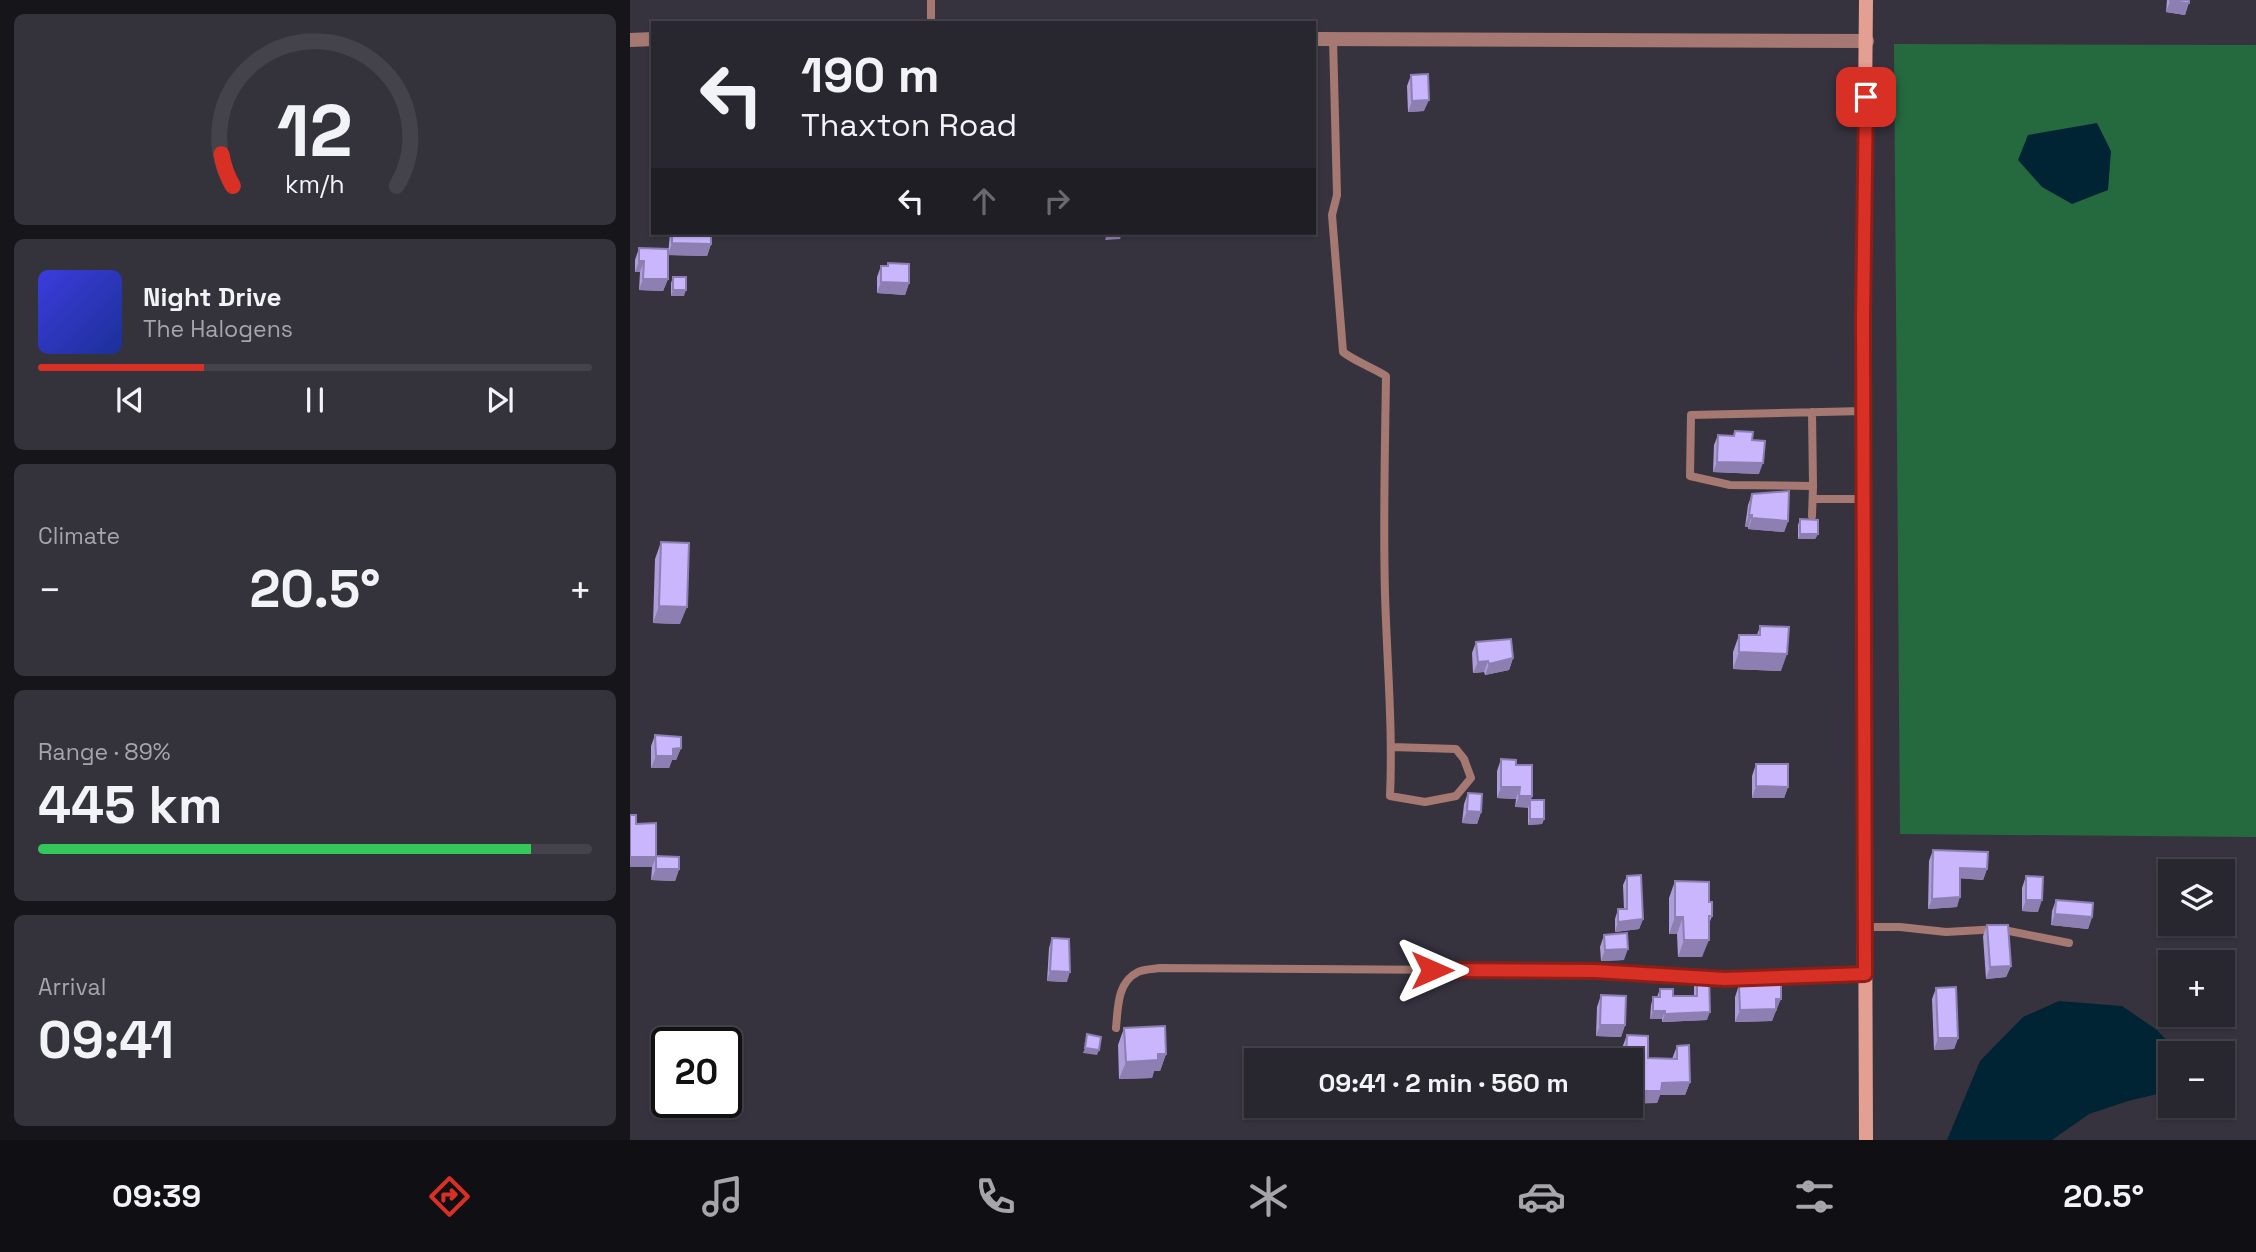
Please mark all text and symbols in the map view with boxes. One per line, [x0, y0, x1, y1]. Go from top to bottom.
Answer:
text: 190 m [801, 44, 939, 106]
icon: left [686, 49, 777, 140]
pin [1836, 67, 1896, 127]
icon: arrive [1847, 78, 1885, 116]
text: 12 [277, 84, 353, 177]
text: Thaxton Road [801, 105, 1017, 145]
text: km/h [285, 167, 345, 199]
icon: left [892, 182, 930, 220]
icon: ahead [965, 182, 1003, 220]
icon: right [1038, 182, 1076, 220]
text: Night Drive [143, 280, 281, 314]
text: The Halogens [143, 314, 293, 344]
icon: previous [111, 381, 149, 419]
icon: pause [296, 381, 334, 419]
icon: next [481, 381, 519, 419]
text: Climate [38, 521, 120, 551]
text: 20.5° [249, 556, 381, 622]
text: − [38, 566, 62, 614]
text: + [568, 566, 592, 614]
text: Range · 89% [38, 737, 171, 767]
text: 445 km [38, 772, 222, 838]
map controls [2158, 859, 2235, 1118]
button: layers [2158, 859, 2235, 936]
position arrow [1395, 933, 1469, 1007]
button: + [2158, 950, 2235, 1027]
text: Arrival [38, 972, 106, 1002]
text: 09:41 [38, 1007, 174, 1073]
speed limit sign: 20 [651, 1027, 742, 1118]
button: − [2158, 1041, 2235, 1118]
text: 09:41 · 2 min · 560 m [1318, 1066, 1569, 1100]
icon: directions [425, 1172, 474, 1221]
icon: music [698, 1172, 747, 1221]
icon: phone [971, 1172, 1020, 1221]
icon: climate [1244, 1172, 1293, 1221]
icon: car [1517, 1172, 1566, 1221]
icon: filters [1790, 1172, 1839, 1221]
text: 09:39 [112, 1176, 201, 1216]
text: 20.5° [2063, 1176, 2144, 1216]

